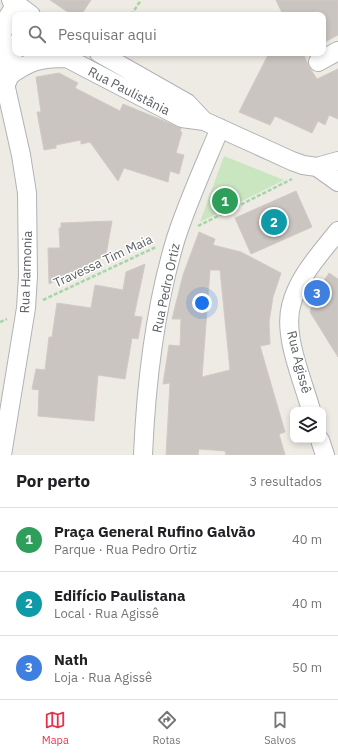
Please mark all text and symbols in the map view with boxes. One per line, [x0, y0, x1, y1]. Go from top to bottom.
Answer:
search box [12, 12, 326, 56]
icon: search [26, 23, 48, 45]
text: Pesquisar aqui [58, 25, 157, 44]
street label: Rua Paulistânia [85, 63, 173, 119]
pin: 1 [212, 186, 238, 216]
pin: 2 [261, 207, 287, 237]
street label: Rua Harmonia [16, 230, 36, 314]
street label: Travessa Tim Maia [51, 231, 155, 291]
street label: Rua Pedro Ortiz [148, 242, 184, 334]
pin: 3 [304, 278, 330, 308]
your location [192, 293, 212, 313]
street label: Rua Agissê [283, 329, 315, 395]
map controls [290, 407, 326, 443]
button: layers [290, 407, 326, 443]
text: Por perto [16, 470, 90, 492]
text: 3 resultados [249, 473, 322, 490]
text: Praça General Rufino Galvão [54, 522, 255, 541]
text: 1 [25, 531, 33, 548]
text: 40 m [292, 531, 322, 548]
text: Parque · Rua Pedro Ortiz [54, 541, 197, 558]
text: Edifício Paulistana [54, 586, 185, 605]
text: 2 [25, 595, 33, 612]
text: 40 m [292, 595, 322, 612]
text: Local · Rua Agissê [54, 605, 159, 622]
text: Nath [54, 650, 88, 669]
text: 3 [25, 659, 33, 676]
text: 50 m [292, 659, 322, 676]
text: Loja · Rua Agissê [54, 669, 152, 686]
tab: Mapa [42, 709, 69, 747]
tab: Rotas [152, 709, 181, 747]
tab: Salvos [264, 709, 296, 747]

